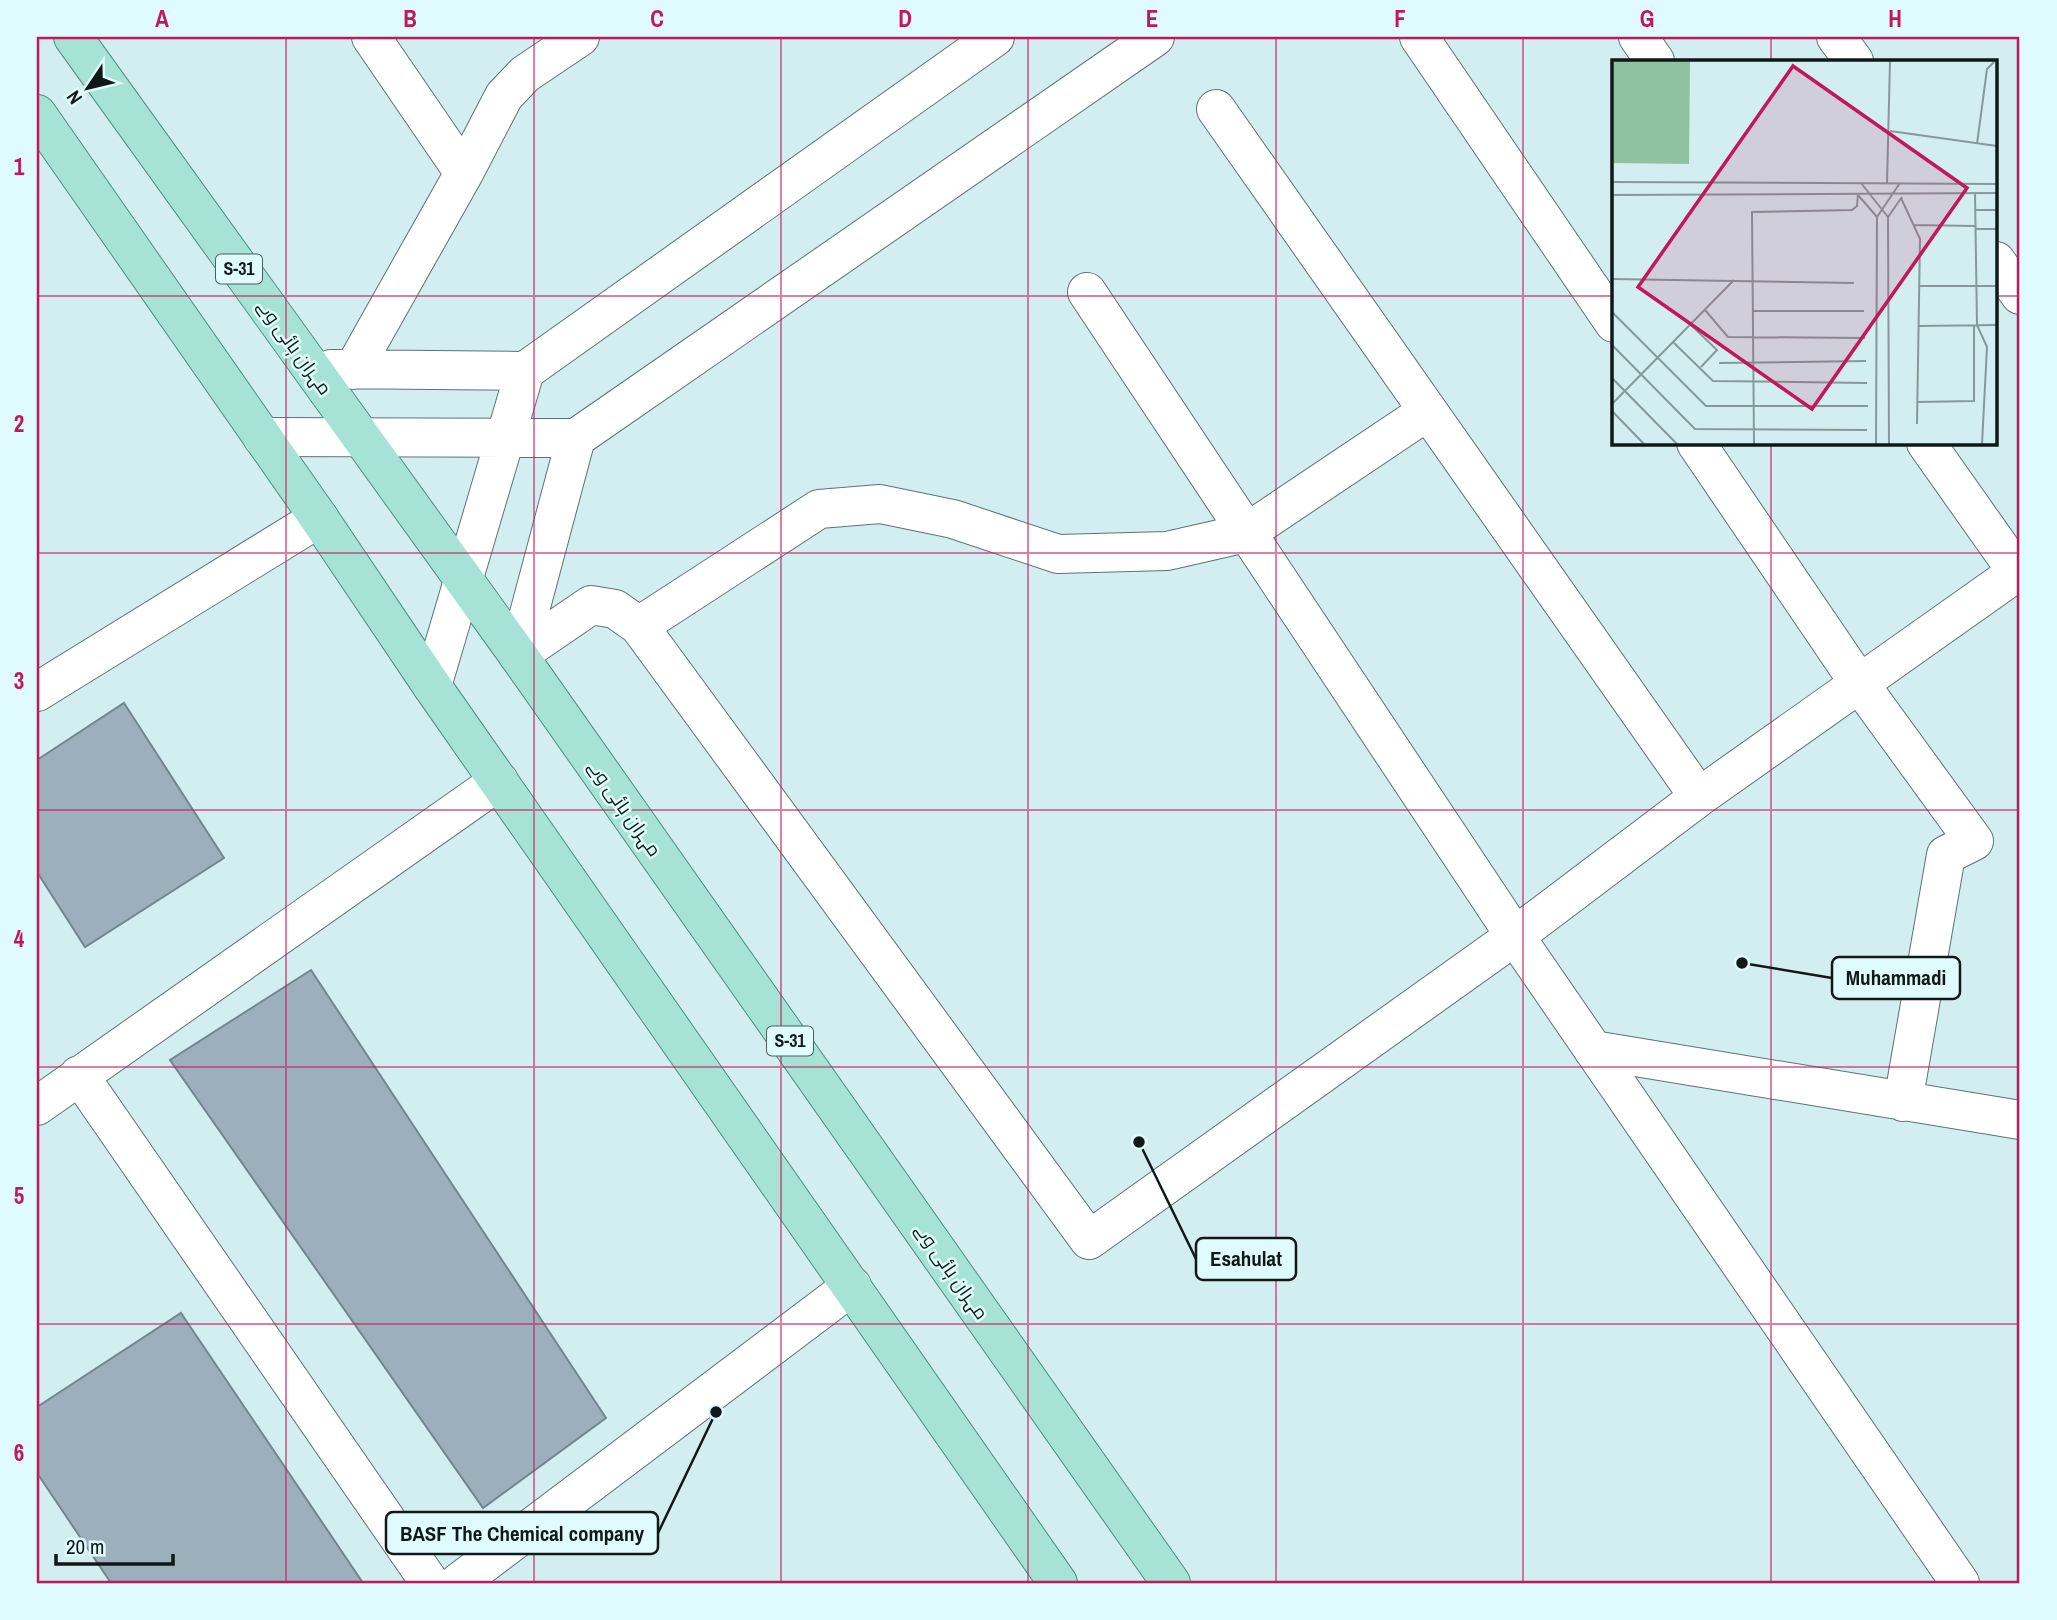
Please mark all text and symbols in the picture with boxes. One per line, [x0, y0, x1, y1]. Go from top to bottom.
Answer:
text: A [155, 3, 169, 34]
text: B [403, 3, 417, 34]
text: C [650, 3, 664, 34]
text: D [898, 3, 912, 34]
text: E [1146, 3, 1158, 34]
text: F [1394, 3, 1406, 34]
text: G [1640, 3, 1654, 34]
text: H [1888, 3, 1902, 34]
north arrow [52, 52, 122, 122]
inset map [1612, 60, 1997, 444]
text: N [60, 86, 88, 110]
text: 1 [14, 151, 25, 182]
road number: S-31 [216, 255, 262, 284]
street label: مہران ہائی وے [251, 294, 338, 401]
text: 2 [14, 408, 24, 439]
text: 3 [14, 665, 24, 696]
street label: مہران ہائی وے [581, 755, 668, 862]
text: 4 [14, 923, 25, 954]
callout: Muhammadi [1832, 957, 1960, 999]
text: Muhammadi [1846, 963, 1946, 992]
road number: S-31 [767, 1026, 813, 1056]
text: 5 [14, 1180, 24, 1211]
street label: مہران ہائی وے [908, 1218, 995, 1325]
callout: Esahulat [1196, 1238, 1296, 1280]
text: Esahulat [1210, 1244, 1282, 1273]
text: 6 [14, 1437, 24, 1468]
callout: BASF The Chemical company [386, 1512, 658, 1554]
text: BASF The Chemical company [400, 1519, 644, 1548]
scale bar [56, 1522, 173, 1566]
text: 20 m [66, 1532, 104, 1561]

